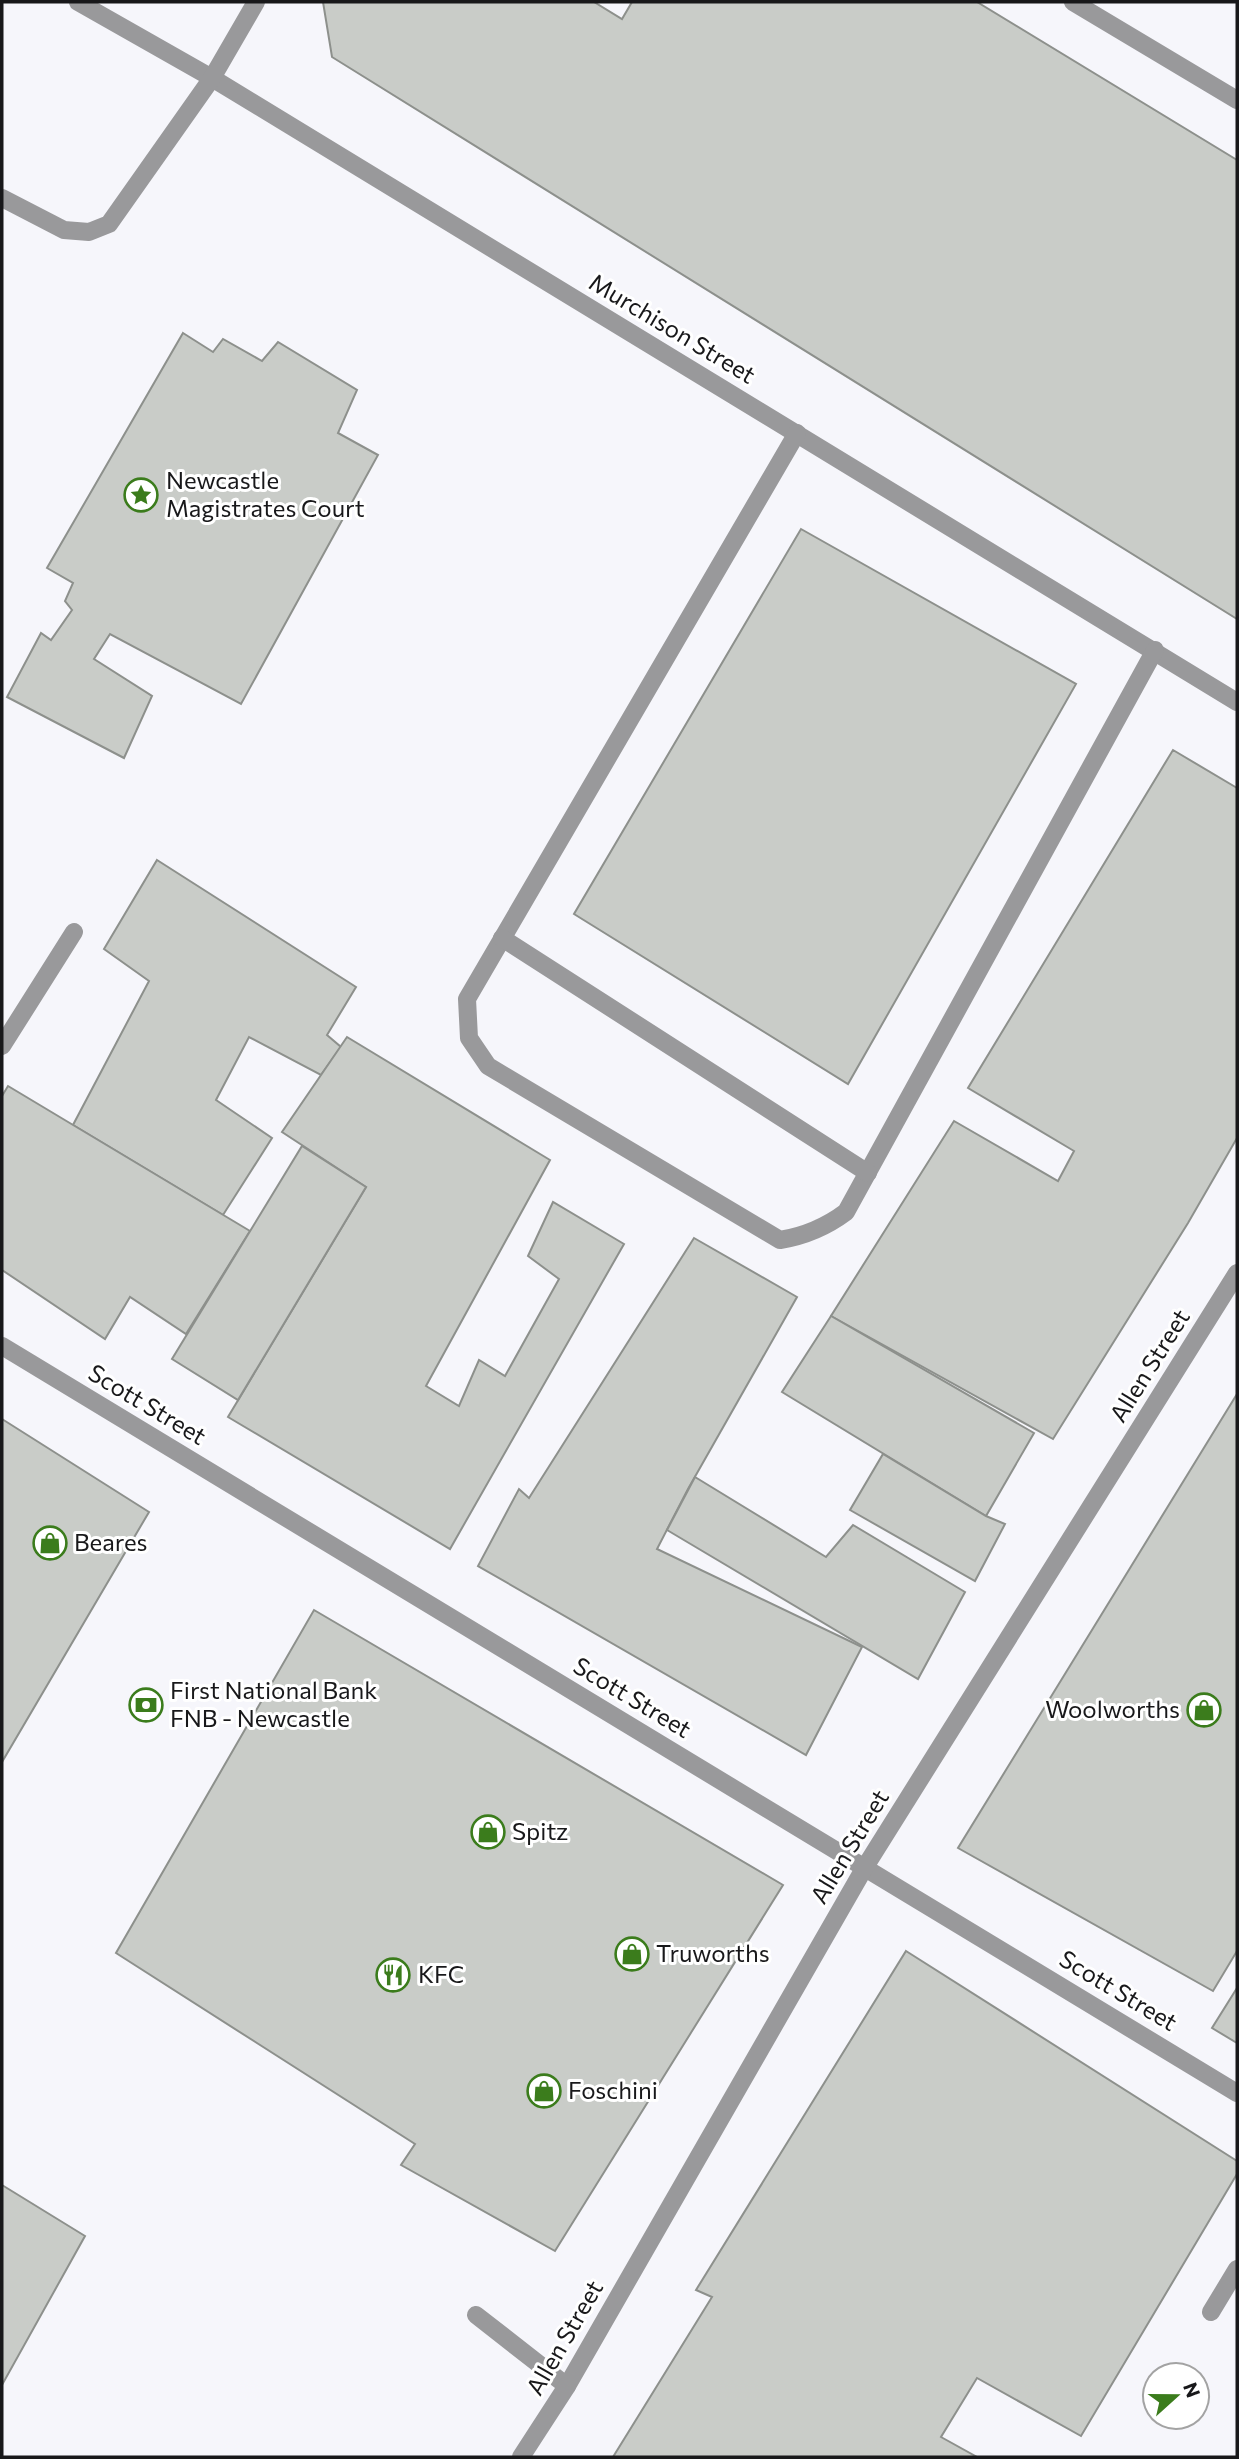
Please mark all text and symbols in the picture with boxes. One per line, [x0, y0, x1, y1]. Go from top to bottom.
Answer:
street label: Murchison Street [584, 267, 761, 389]
place label: Newcastle Magistrates Court [166, 465, 365, 522]
place icon: Newcastle Magistrates Court [122, 476, 160, 514]
street label: Allen Street [1103, 1303, 1195, 1427]
street label: Scott Street [84, 1357, 212, 1450]
shop icon: Beares [31, 1524, 69, 1562]
place label: Beares [74, 1527, 147, 1556]
street label: Scott Street [569, 1650, 697, 1743]
place label: First National Bank FNB - Newcastle [170, 1675, 377, 1732]
bank icon: First National Bank FNB - Newcastle [127, 1686, 165, 1724]
shop icon: Woolworths [1185, 1691, 1223, 1729]
place label: Woolworths [1045, 1694, 1180, 1723]
street label: Allen Street [803, 1784, 894, 1908]
shop icon: Spitz [469, 1813, 507, 1851]
place label: Spitz [512, 1816, 568, 1845]
shop icon: Truworths [613, 1935, 651, 1973]
place label: Truworths [656, 1938, 770, 1967]
street label: Scott Street [1055, 1943, 1183, 2036]
restaurant icon: KFC [374, 1956, 412, 1994]
place label: KFC [418, 1959, 464, 1988]
shop icon: Foschini [525, 2072, 563, 2110]
place label: Foschini [568, 2075, 658, 2104]
street label: Allen Street [519, 2275, 608, 2400]
north arrow [1141, 2361, 1211, 2431]
text: N [1179, 2379, 1206, 2401]

